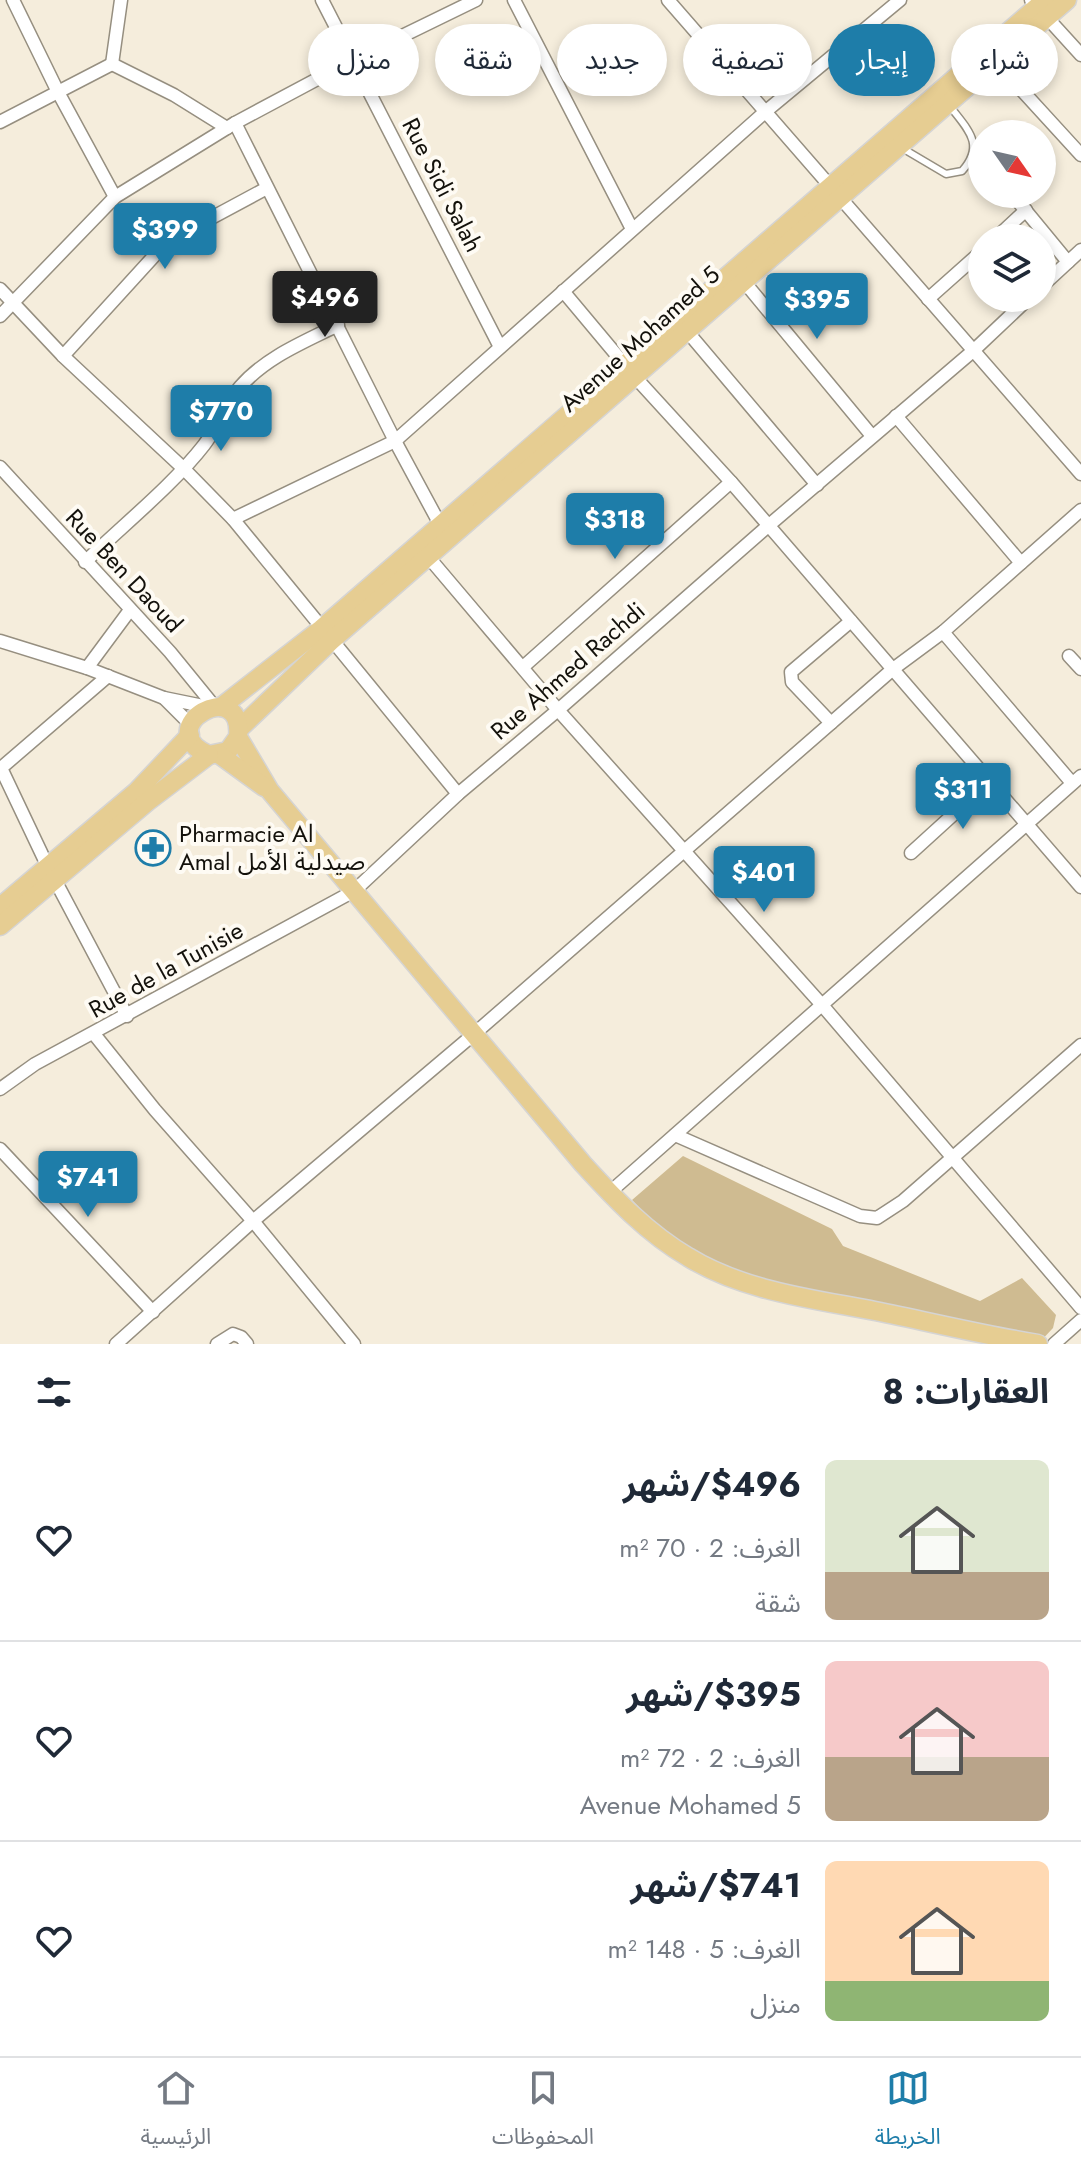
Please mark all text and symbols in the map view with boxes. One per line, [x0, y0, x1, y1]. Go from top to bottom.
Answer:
chip: منزل [308, 24, 419, 96]
chip: شقة [435, 24, 541, 96]
chip: جديد [557, 24, 667, 96]
chip: تصفية [683, 24, 812, 96]
chip: إيجار [828, 24, 935, 96]
chip: شراء [951, 24, 1058, 96]
street label: Rue Sidi Salah [394, 112, 491, 258]
north arrow [968, 120, 1056, 208]
map controls [968, 120, 1056, 312]
pin: $399 [118, 203, 212, 271]
text: $399 [131, 210, 199, 248]
button: layers [968, 224, 1056, 312]
street label: Avenue Mohamed 5 [552, 257, 727, 420]
pin: $496 [278, 271, 372, 339]
pin: $395 [770, 273, 864, 341]
text: $496 [290, 278, 360, 316]
text: $395 [784, 280, 850, 318]
pin: $770 [174, 385, 268, 453]
text: $770 [189, 392, 253, 430]
pin: $318 [568, 493, 662, 561]
text: $318 [584, 500, 646, 538]
street label: Rue Ben Daoud [58, 501, 191, 641]
street label: Rue Ahmed Rachdi [483, 593, 653, 748]
pin: $311 [916, 763, 1010, 831]
text: $311 [934, 770, 992, 808]
place label: Pharmacie Al Amal صيدلية الأمل [179, 816, 365, 879]
pharmacy icon: Pharmacie Al Amal صيدلية الأمل [134, 829, 172, 867]
pin: $401 [717, 846, 811, 914]
text: $401 [732, 853, 796, 891]
street label: Rue de la Tunisie [82, 913, 249, 1027]
pin: $741 [41, 1151, 135, 1219]
text: $741 [56, 1158, 120, 1196]
text: العقارات: 8 [882, 1367, 1049, 1416]
icon: filters [32, 1370, 76, 1414]
text: $496/شهر [623, 1460, 801, 1509]
icon: home [889, 1492, 985, 1588]
icon: heart [32, 1518, 76, 1562]
text: الغرف: 2 · 70 m² [619, 1529, 801, 1567]
text: شقة [755, 1584, 801, 1622]
text: $395/شهر [626, 1670, 801, 1719]
icon: home [889, 1693, 985, 1789]
icon: heart [32, 1719, 76, 1763]
text: الغرف: 2 · 72 m² [620, 1739, 801, 1777]
text: Avenue Mohamed 5 [580, 1786, 801, 1824]
text: $741/شهر [631, 1861, 801, 1910]
icon: home [889, 1893, 985, 1989]
icon: heart [32, 1919, 76, 1963]
text: الغرف: 5 · 148 m² [608, 1930, 801, 1968]
text: منزل [750, 1985, 801, 2023]
tab: الرئيسية [140, 2066, 211, 2160]
tab: المحفوظات [492, 2066, 594, 2160]
tab: الخريطة [875, 2066, 941, 2160]

